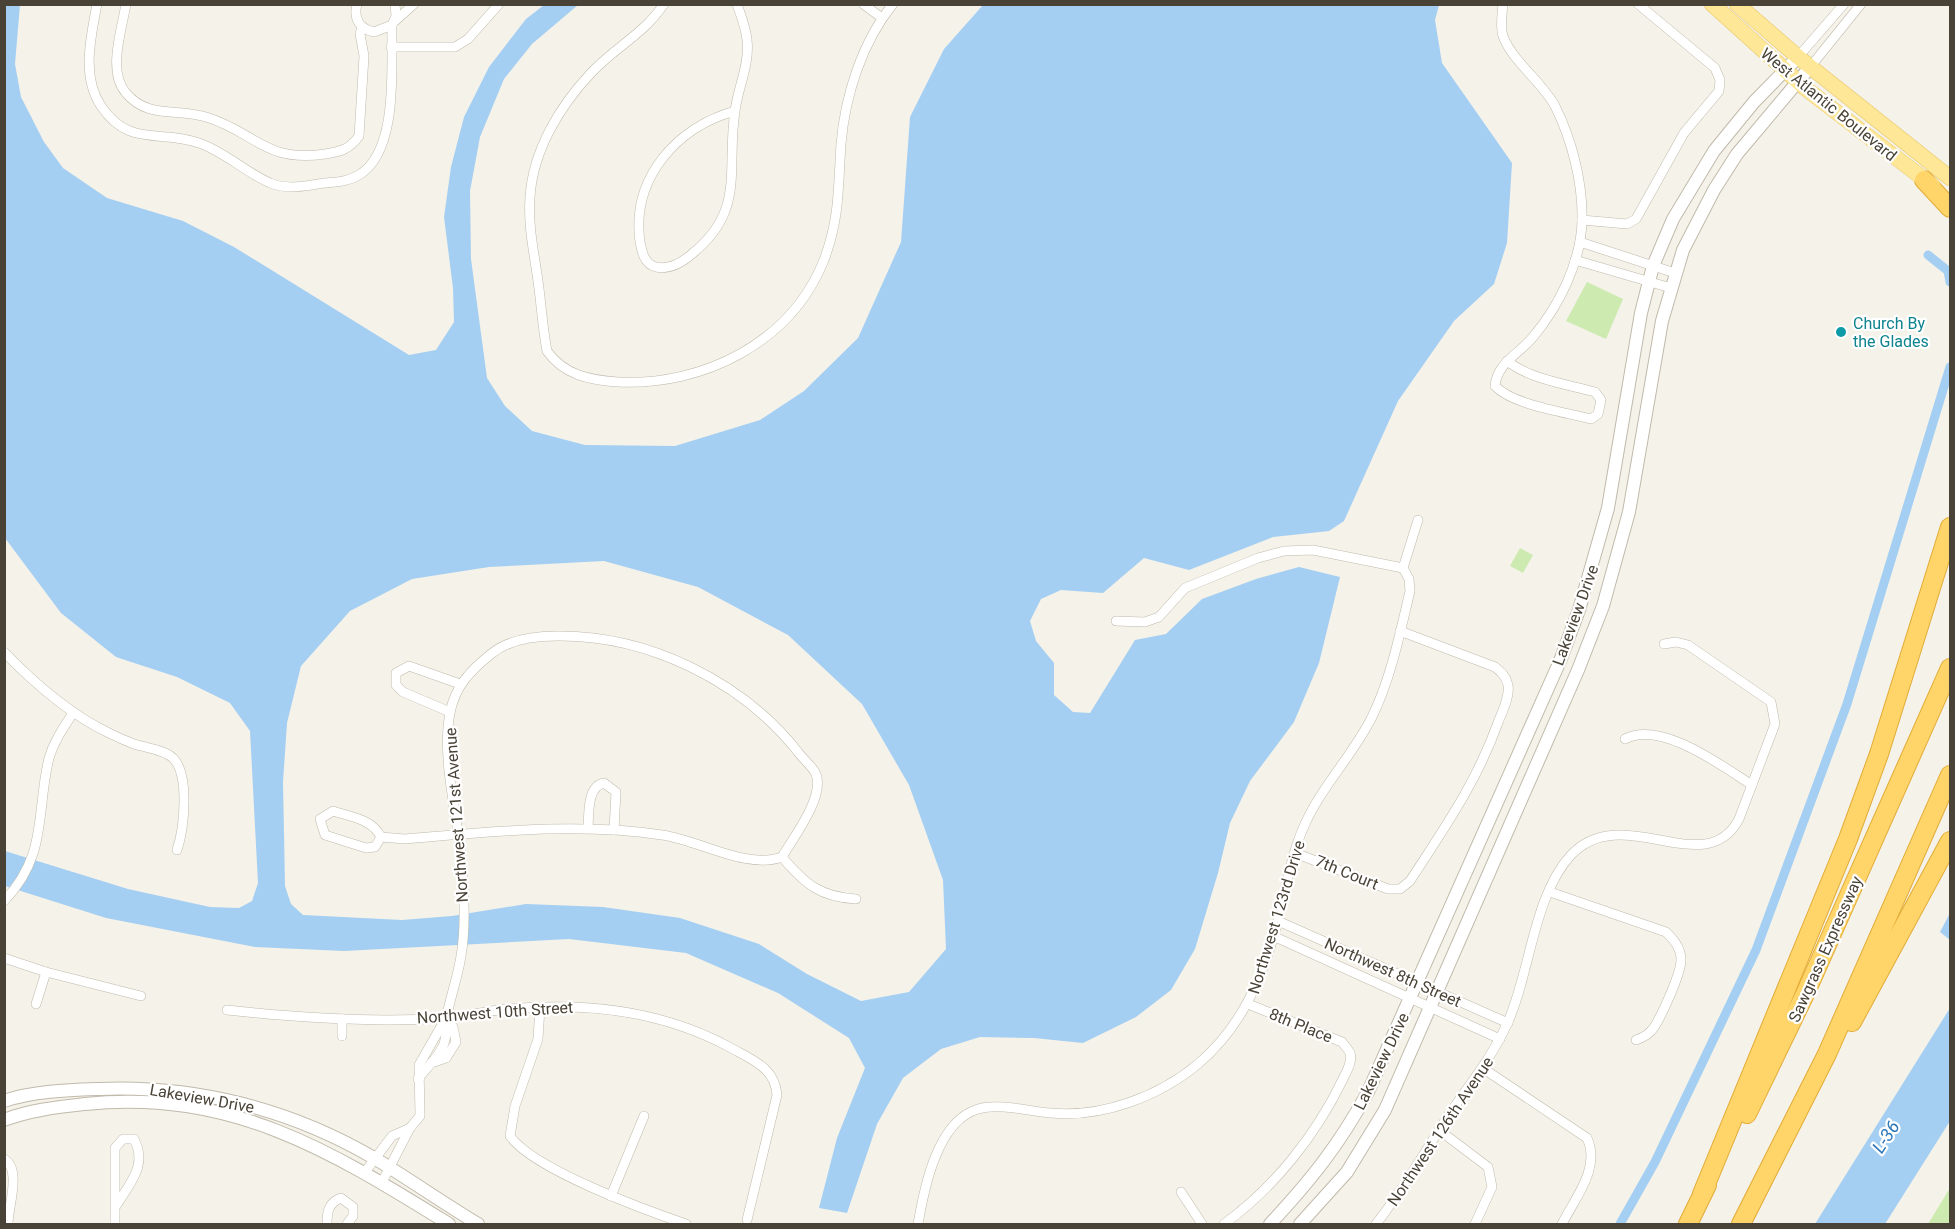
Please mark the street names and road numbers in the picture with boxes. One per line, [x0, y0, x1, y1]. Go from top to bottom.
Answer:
street label: West Atlantic Boulevard [1757, 44, 1900, 165]
street label: Lakeview Drive [1548, 562, 1602, 668]
street label: Northwest 121st Avenue [441, 727, 472, 903]
street label: Northwest 123rd Drive [1244, 838, 1309, 996]
street label: 7th Court [1312, 851, 1381, 894]
street label: Sawgrass Expressway [1785, 873, 1866, 1025]
street label: Northwest 8th Street [1322, 934, 1464, 1011]
street label: Northwest 10th Street [416, 998, 574, 1027]
street label: 8th Place [1266, 1004, 1335, 1047]
street label: Lakeview Drive [1350, 1010, 1413, 1113]
street label: Northwest 126th Avenue [1383, 1053, 1497, 1209]
street label: Lakeview Drive [148, 1080, 256, 1117]

